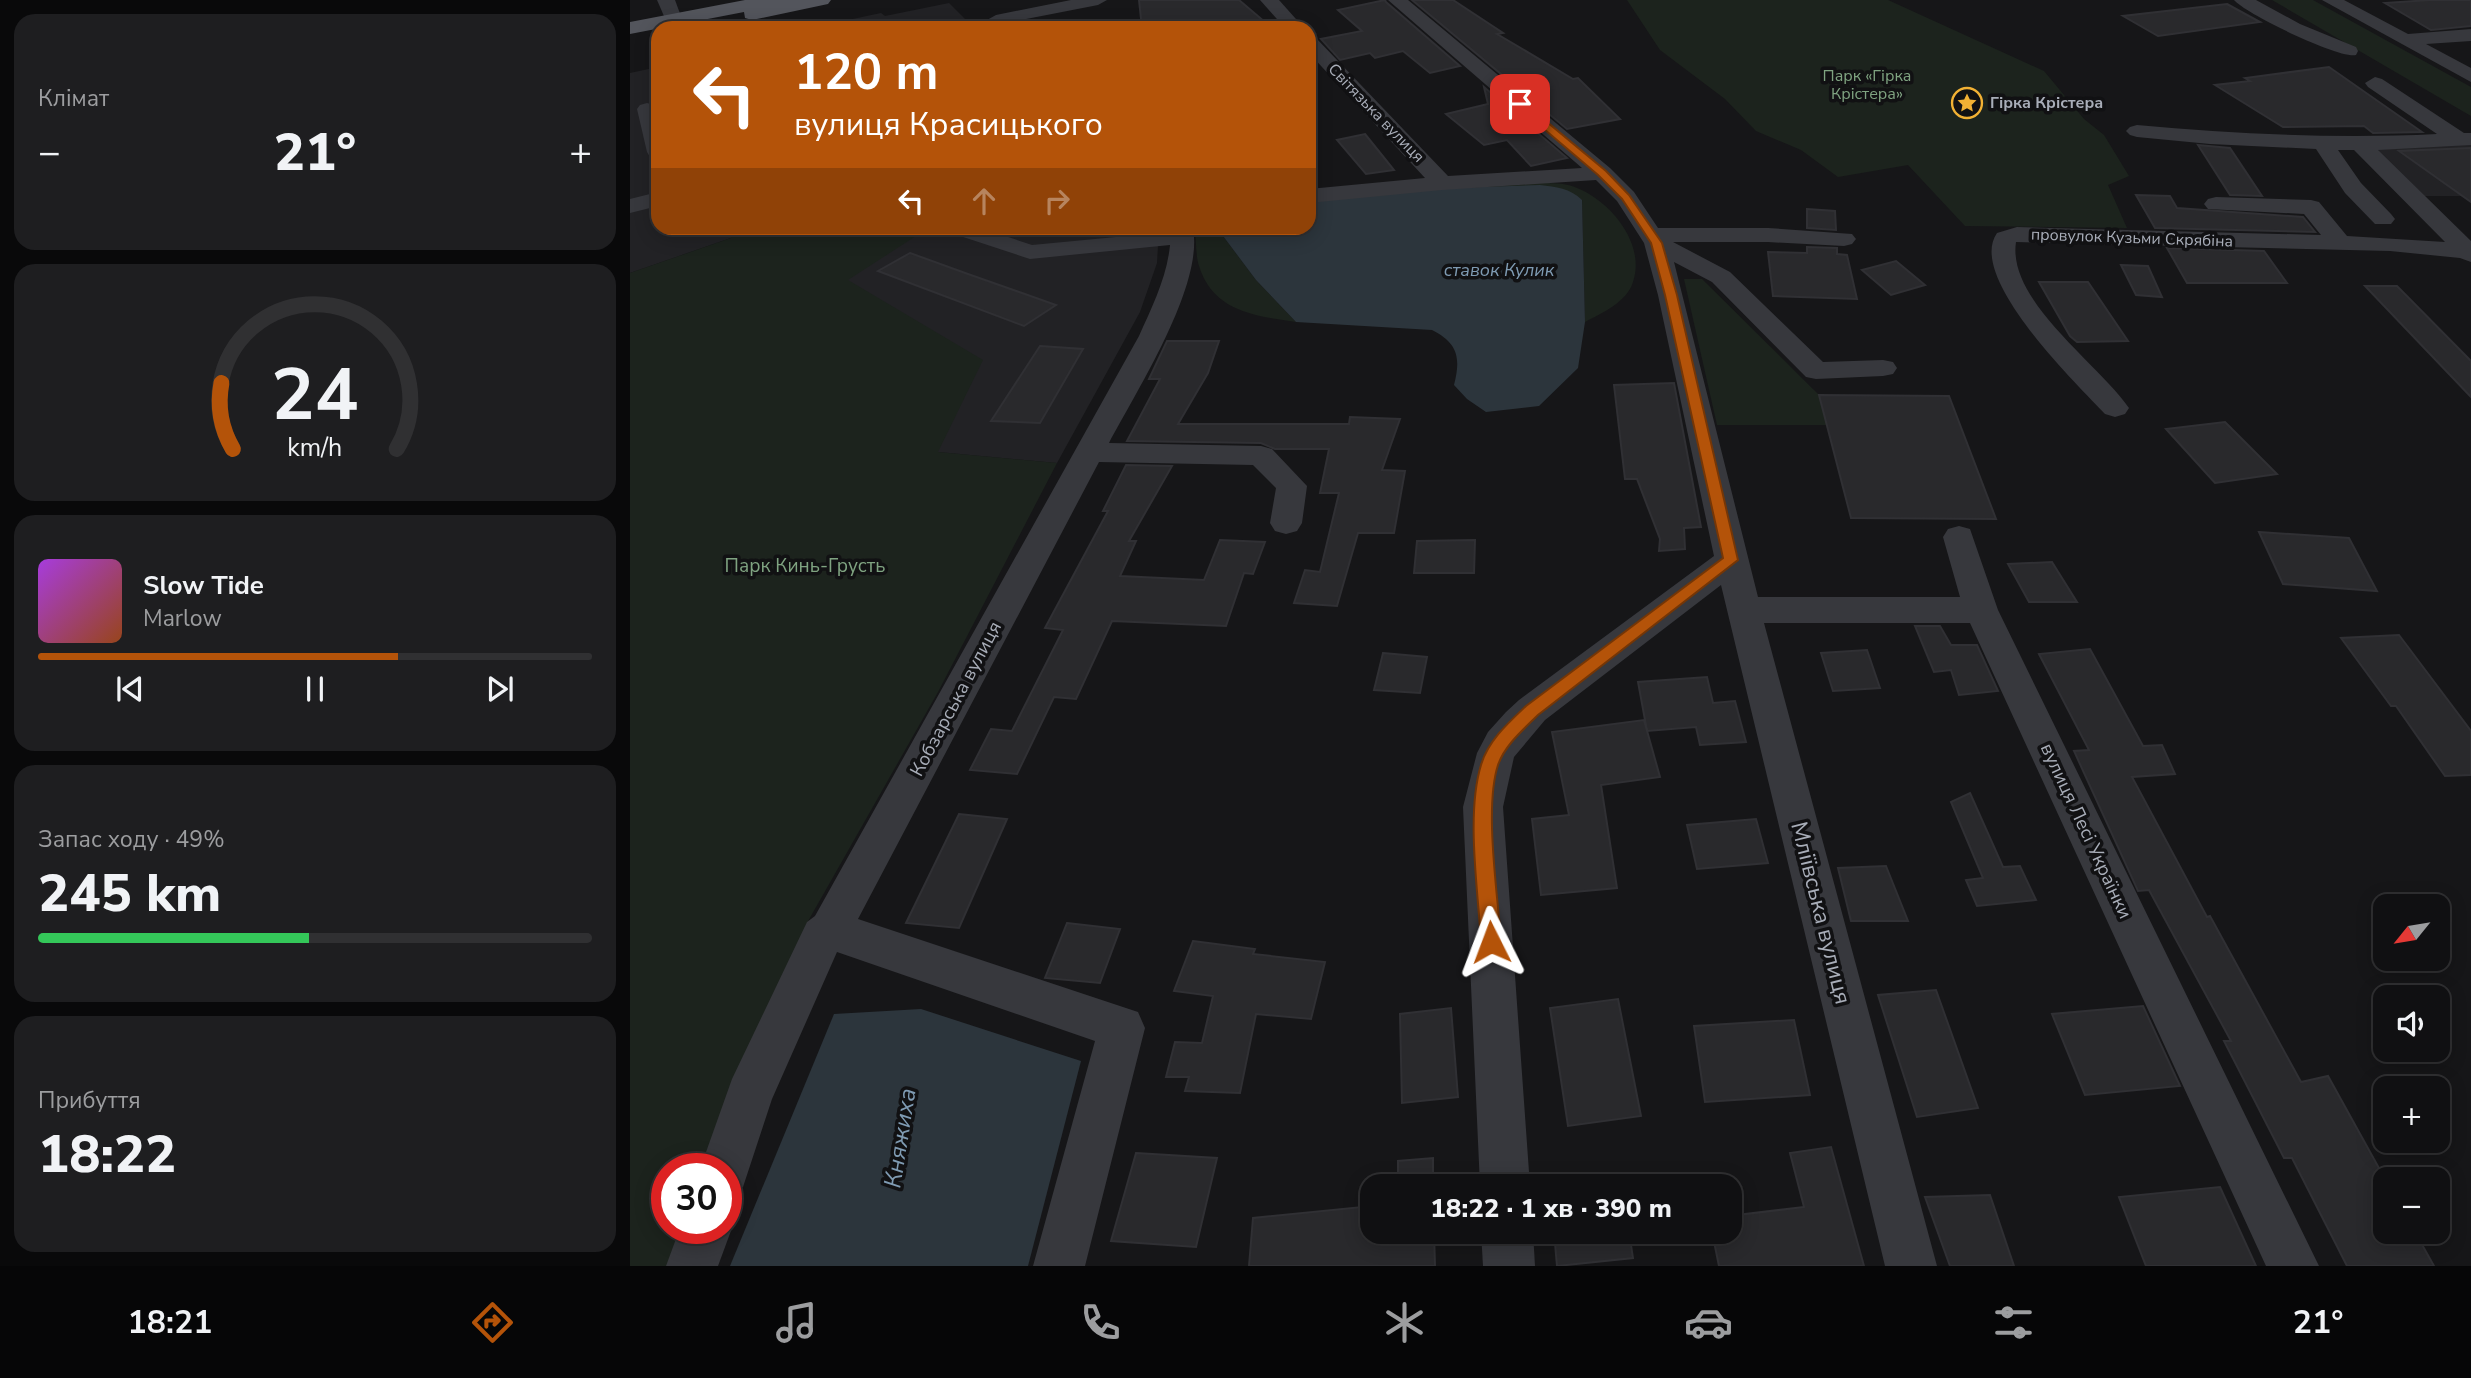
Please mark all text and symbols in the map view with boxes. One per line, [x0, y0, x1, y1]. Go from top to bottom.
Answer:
text: 120 m [794, 39, 938, 106]
icon: left [679, 49, 770, 140]
street label: Світязька вулиця [1323, 59, 1429, 167]
park label: Парк «Гірка Крістера» [1823, 65, 1911, 105]
pin [1490, 74, 1550, 134]
text: Клімат [38, 83, 109, 114]
icon: arrive [1501, 85, 1539, 123]
place icon: Гірка Крістера [1950, 86, 1984, 120]
place label: Гірка Крістера [1990, 92, 2103, 114]
text: вулиця Красицького [794, 103, 1103, 146]
text: 21° [274, 117, 356, 188]
text: − [38, 127, 61, 178]
text: + [569, 127, 592, 178]
icon: left [892, 182, 930, 220]
icon: ahead [965, 182, 1003, 220]
icon: right [1038, 182, 1076, 220]
street label: провулок Кузьми Скрябіна [2031, 223, 2233, 253]
water label: ставок Кулик [1444, 258, 1555, 282]
text: 24 [271, 345, 359, 445]
text: km/h [287, 430, 343, 464]
park label: Парк Кинь-Грусть [725, 553, 885, 579]
text: Slow Tide [143, 568, 264, 603]
text: Marlow [143, 603, 222, 634]
street label: Кобзарська вулиця [904, 617, 1008, 781]
icon: previous [111, 670, 149, 708]
icon: pause [296, 670, 334, 708]
icon: next [481, 670, 519, 708]
street label: вулиця Лесі Українки [2034, 739, 2138, 923]
street label: Мліївська вулиця [1783, 819, 1859, 1007]
text: Запас ходу · 49% [38, 824, 225, 855]
text: 245 km [38, 858, 221, 929]
north arrow [2373, 894, 2450, 971]
map controls [2373, 894, 2450, 1244]
position arrow [1454, 905, 1528, 979]
button: sound [2373, 985, 2450, 1062]
button: + [2373, 1076, 2450, 1153]
text: Прибуття [38, 1085, 141, 1116]
water label: Княжиха [876, 1086, 924, 1190]
text: 18:22 [38, 1119, 176, 1190]
speed limit sign: 30 [651, 1153, 742, 1244]
button: − [2373, 1167, 2450, 1244]
text: 18:22 · 1 хв · 390 m [1430, 1191, 1672, 1226]
icon: directions [468, 1298, 517, 1347]
icon: music [772, 1298, 821, 1347]
icon: phone [1076, 1298, 1125, 1347]
icon: climate [1380, 1298, 1429, 1347]
icon: car [1684, 1298, 1733, 1347]
icon: filters [1989, 1298, 2038, 1347]
text: 18:21 [128, 1301, 212, 1344]
text: 21° [2293, 1301, 2343, 1344]

